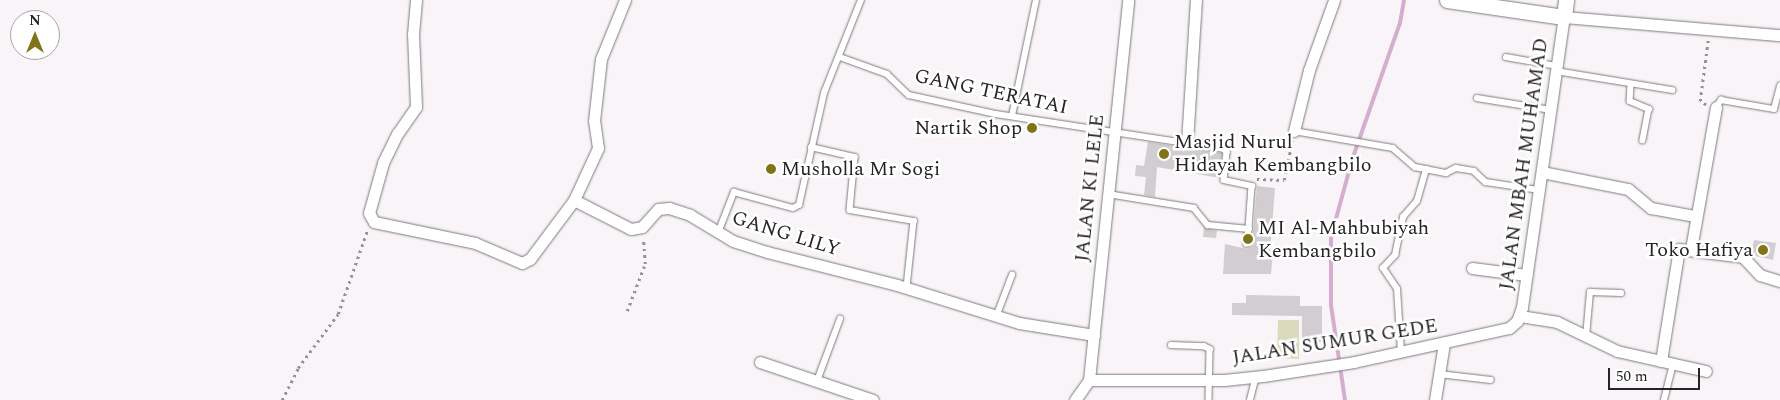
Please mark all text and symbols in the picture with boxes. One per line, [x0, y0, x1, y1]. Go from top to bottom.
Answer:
north arrow [10, 10, 60, 60]
text: N [29, 10, 41, 31]
street label: JALAN MBAH MUHAMAD [1494, 36, 1554, 292]
street label: GANG TERATAI [912, 64, 1070, 120]
street label: JALAN KI LELE [1070, 113, 1110, 263]
place label: Nartik Shop [915, 116, 1022, 140]
marker: Nartik Shop [1026, 122, 1038, 134]
place label: Masjid Nurul Hidayah Kembangbilo [1174, 130, 1372, 177]
marker: Masjid Nurul Hidayah Kembangbilo [1158, 148, 1170, 160]
place label: Musholla Mr Sogi [781, 157, 940, 181]
marker: Musholla Mr Sogi [765, 163, 777, 175]
street label: GANG LILY [729, 206, 843, 262]
place label: MI Al-Mahbubiyah Kembangbilo [1258, 216, 1429, 263]
marker: MI Al-Mahbubiyah Kembangbilo [1242, 233, 1254, 245]
place label: Toko Hafiya [1645, 238, 1753, 262]
marker: Toko Hafiya [1757, 244, 1769, 256]
street label: JALAN SUMUR GEDE [1231, 314, 1439, 370]
scale bar [1610, 358, 1702, 390]
text: 50 m [1616, 365, 1648, 388]

